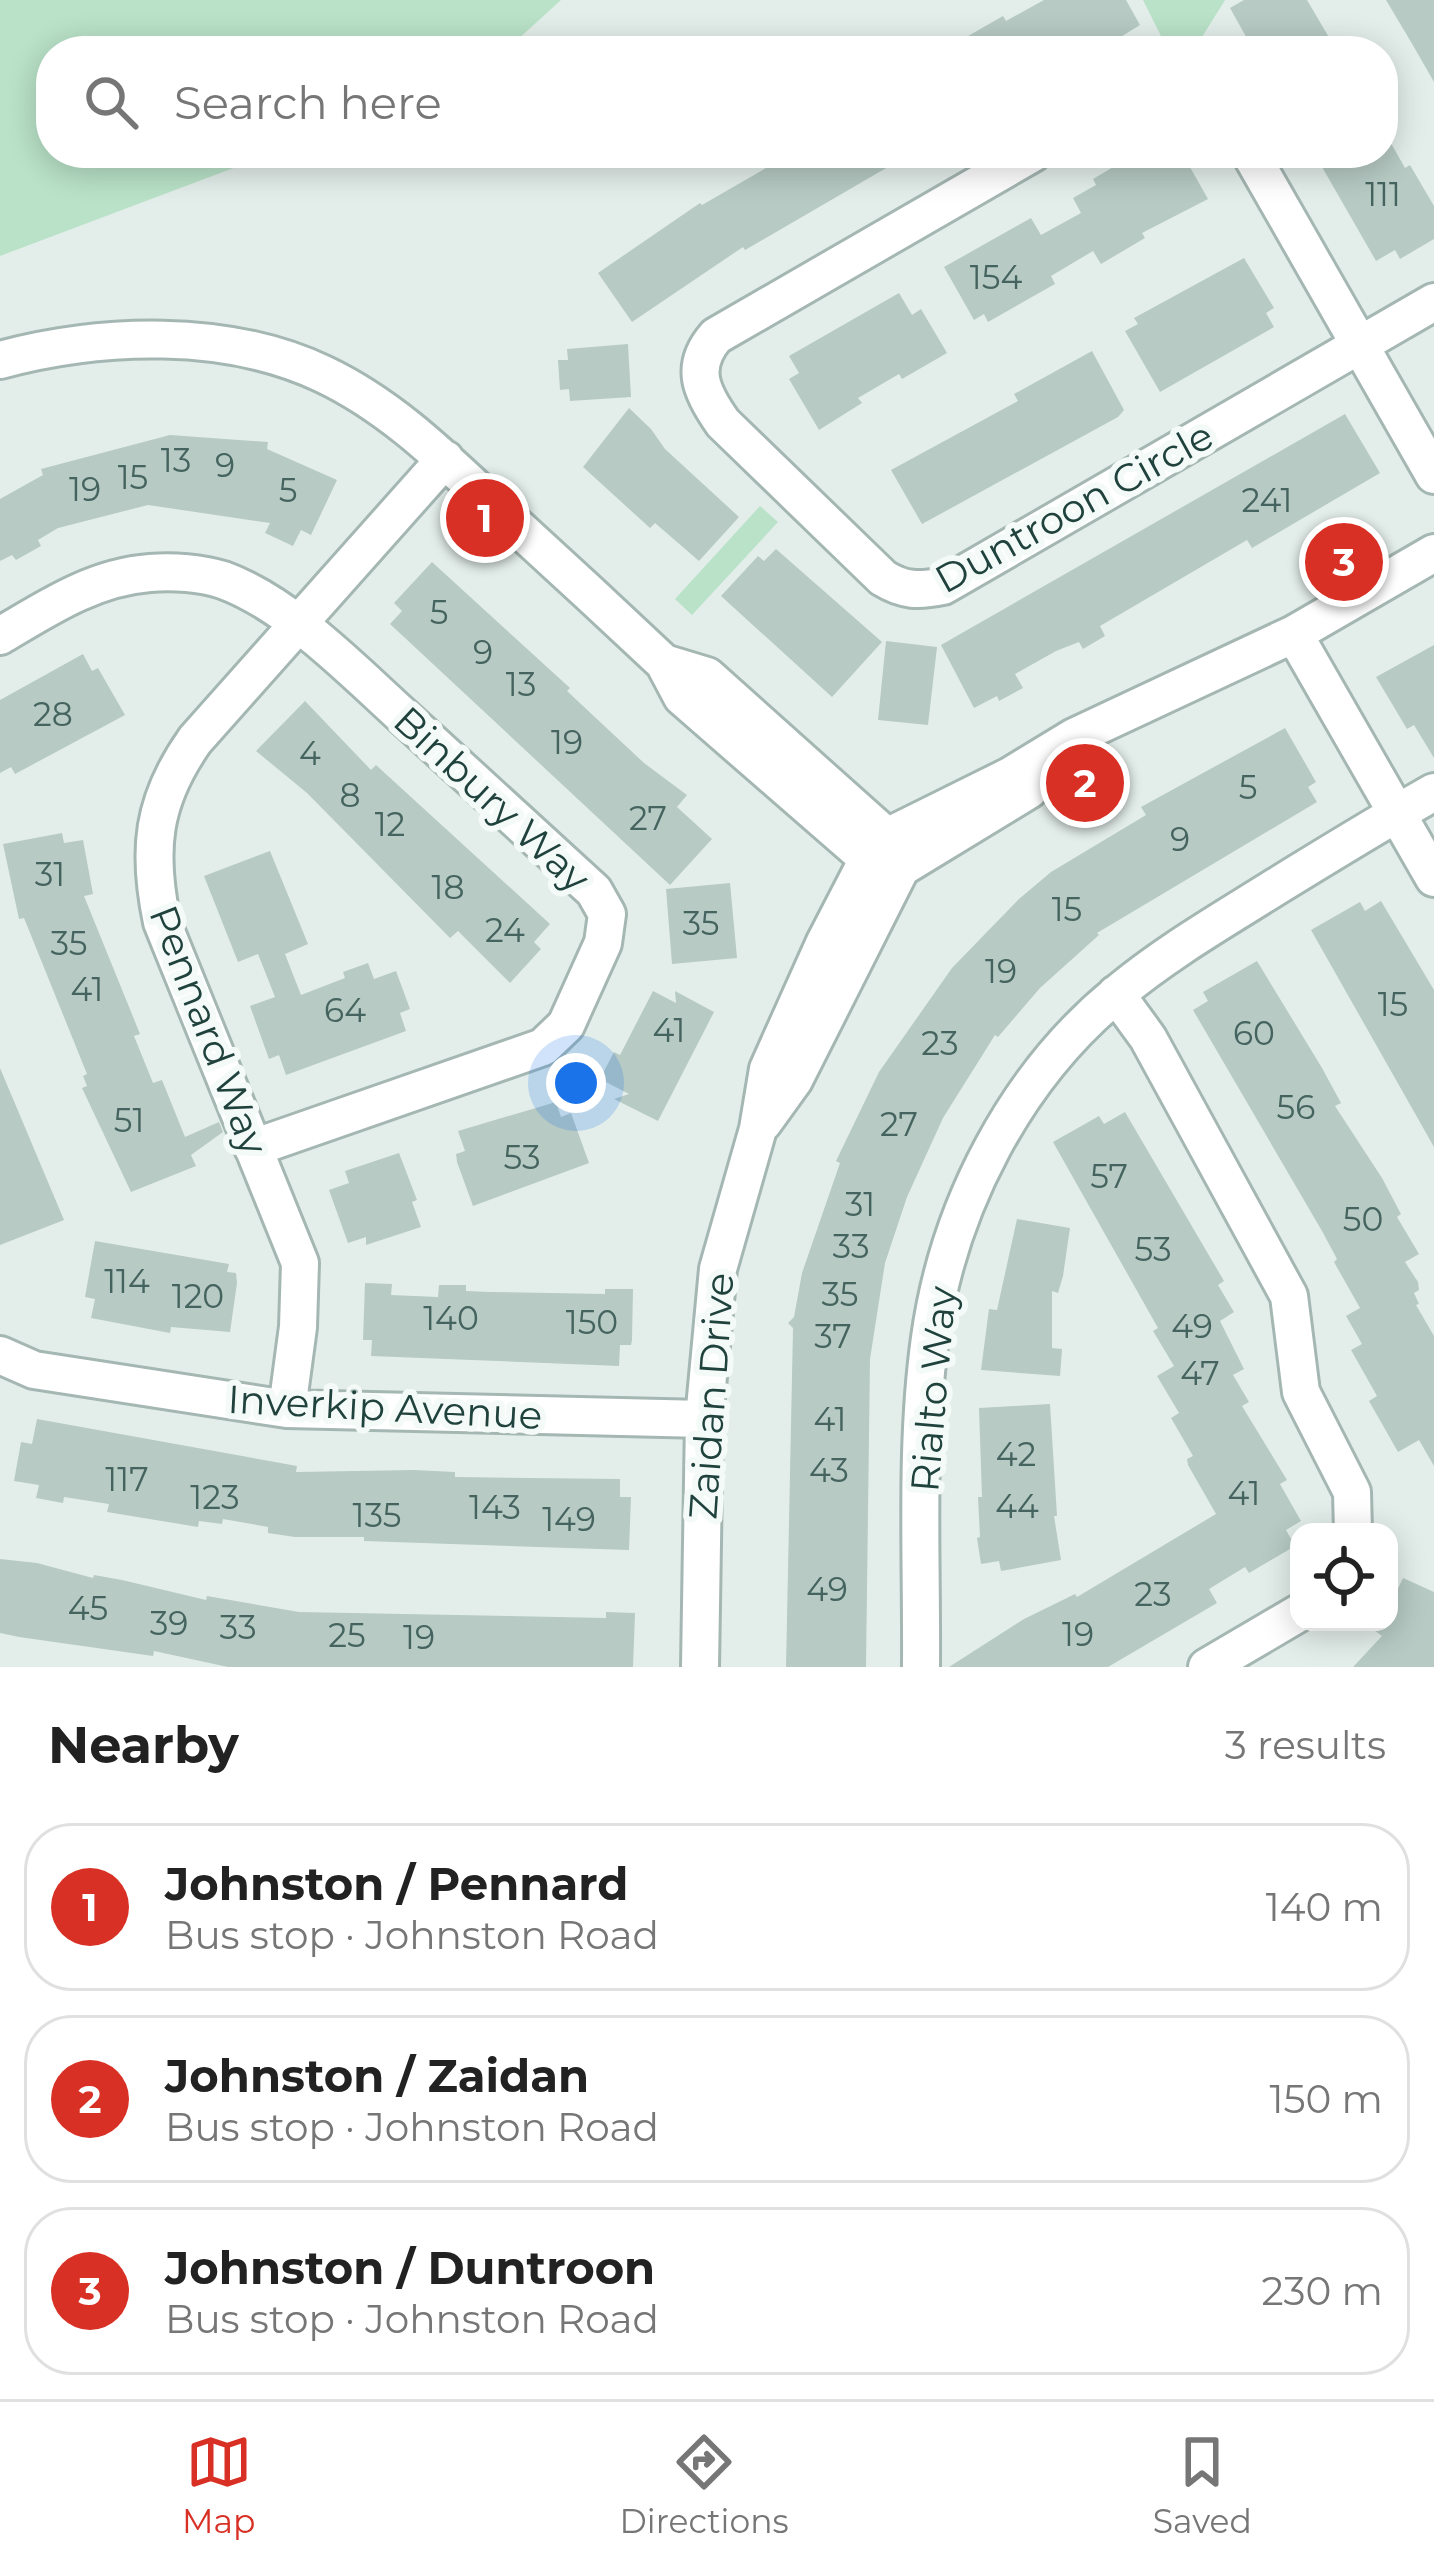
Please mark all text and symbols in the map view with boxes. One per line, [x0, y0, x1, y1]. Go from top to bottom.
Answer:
search box [36, 36, 1398, 168]
icon: search [78, 69, 144, 135]
text: Search here [174, 75, 442, 130]
house number: 111 [1365, 174, 1401, 214]
house number: 154 [970, 257, 1022, 297]
street label: Duntroon Circle [927, 411, 1221, 603]
house number: 13 [161, 440, 191, 480]
house number: 9 [215, 445, 235, 485]
house number: 15 [118, 457, 148, 497]
house number: 19 [69, 469, 101, 509]
house number: 5 [279, 470, 297, 510]
pin: 1 [446, 473, 524, 563]
house number: 241 [1242, 480, 1292, 520]
pin: 3 [1305, 517, 1383, 607]
house number: 5 [430, 592, 448, 632]
house number: 9 [473, 632, 493, 672]
house number: 13 [506, 664, 536, 704]
house number: 28 [33, 694, 73, 734]
street label: Binbury Way [384, 696, 601, 902]
house number: 19 [551, 722, 583, 762]
house number: 4 [299, 733, 321, 773]
pin: 2 [1046, 738, 1124, 828]
house number: 5 [1239, 767, 1257, 807]
house number: 8 [339, 775, 361, 815]
house number: 27 [629, 798, 667, 838]
house number: 12 [375, 804, 405, 844]
house number: 9 [1170, 819, 1190, 859]
house number: 31 [35, 854, 65, 894]
house number: 18 [432, 867, 464, 907]
house number: 15 [1052, 889, 1082, 929]
street label: Pennard Way [139, 899, 279, 1162]
house number: 35 [683, 903, 719, 943]
house number: 24 [485, 910, 525, 950]
house number: 35 [51, 923, 87, 963]
house number: 19 [985, 951, 1017, 991]
house number: 41 [71, 969, 103, 1009]
house number: 15 [1378, 984, 1408, 1024]
house number: 64 [324, 990, 366, 1030]
house number: 41 [653, 1010, 685, 1050]
house number: 60 [1233, 1013, 1275, 1053]
house number: 23 [921, 1023, 959, 1063]
your location [546, 1053, 606, 1113]
house number: 56 [1277, 1087, 1315, 1127]
house number: 51 [114, 1100, 144, 1140]
house number: 27 [880, 1104, 918, 1144]
house number: 53 [503, 1137, 541, 1177]
house number: 57 [1090, 1156, 1128, 1196]
house number: 31 [845, 1184, 875, 1224]
house number: 50 [1343, 1199, 1383, 1239]
house number: 33 [832, 1226, 870, 1266]
house number: 53 [1134, 1229, 1172, 1269]
house number: 114 [104, 1261, 150, 1301]
street label: Zaidan Drive [678, 1271, 744, 1521]
house number: 35 [822, 1274, 858, 1314]
house number: 120 [172, 1276, 224, 1316]
street label: Rialto Way [900, 1283, 966, 1494]
house number: 140 [423, 1298, 479, 1338]
house number: 150 [566, 1302, 618, 1342]
house number: 49 [1171, 1306, 1213, 1346]
house number: 37 [814, 1316, 852, 1356]
house number: 47 [1180, 1353, 1220, 1393]
street label: Inverkip Avenue [227, 1375, 543, 1439]
house number: 41 [814, 1399, 846, 1439]
house number: 42 [996, 1434, 1036, 1474]
house number: 43 [809, 1450, 849, 1490]
house number: 117 [105, 1459, 149, 1499]
house number: 41 [1228, 1473, 1260, 1513]
house number: 123 [190, 1477, 240, 1517]
house number: 44 [995, 1486, 1039, 1526]
house number: 143 [469, 1487, 521, 1527]
house number: 135 [353, 1495, 401, 1535]
house number: 149 [542, 1499, 596, 1539]
map controls [1290, 1523, 1398, 1631]
button: locate [1290, 1523, 1398, 1631]
house number: 49 [806, 1569, 848, 1609]
house number: 23 [1134, 1574, 1172, 1614]
house number: 45 [68, 1588, 108, 1628]
house number: 39 [150, 1603, 188, 1643]
house number: 33 [219, 1607, 257, 1647]
house number: 19 [1062, 1614, 1094, 1654]
house number: 25 [328, 1615, 366, 1655]
house number: 19 [403, 1617, 435, 1657]
text: Nearby [48, 1714, 239, 1776]
text: 3 results [1225, 1721, 1386, 1769]
text: Johnston / Pennard [165, 1856, 628, 1911]
text: 1 [82, 1883, 98, 1931]
text: 140 m [1266, 1883, 1383, 1931]
text: Bus stop · Johnston Road [165, 1911, 659, 1959]
text: Johnston / Zaidan [165, 2048, 589, 2103]
text: 2 [78, 2075, 102, 2123]
text: 150 m [1269, 2075, 1383, 2123]
text: Bus stop · Johnston Road [165, 2103, 659, 2151]
text: Johnston / Duntroon [165, 2240, 655, 2295]
text: 3 [78, 2267, 102, 2315]
text: 230 m [1261, 2267, 1383, 2315]
text: Bus stop · Johnston Road [165, 2295, 659, 2343]
tab: Map [182, 2429, 255, 2541]
tab: Directions [620, 2429, 789, 2541]
tab: Saved [1153, 2429, 1252, 2541]

